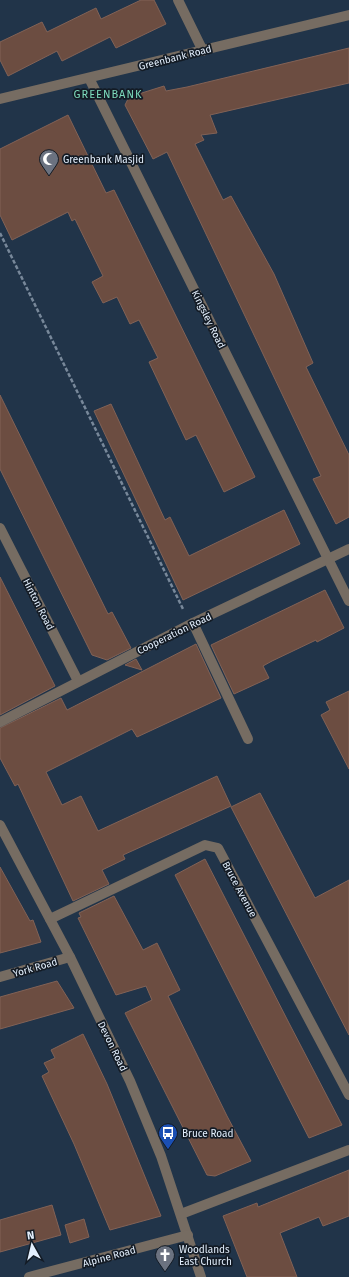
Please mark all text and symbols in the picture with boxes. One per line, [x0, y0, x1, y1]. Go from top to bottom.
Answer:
street label: Greenbank Road [138, 43, 213, 73]
district label: GREENBANK [74, 88, 142, 101]
mosque icon: Greenbank Masjid [38, 148, 60, 176]
place label: Greenbank Masjid [63, 154, 144, 166]
street label: Kingsley Road [189, 288, 227, 351]
street label: Hinton Road [20, 577, 56, 632]
street label: Cooperation Road [135, 611, 214, 657]
street label: Bruce Avenue [219, 859, 259, 919]
street label: York Road [12, 956, 59, 980]
street label: Devon Road [95, 1019, 129, 1073]
bus stop icon: Bruce Road [157, 1122, 179, 1150]
place label: Bruce Road [182, 1128, 234, 1140]
north arrow [12, 1225, 52, 1265]
text: N [26, 1229, 35, 1243]
street label: Alpine Road [81, 1244, 137, 1270]
church icon: Woodlands East Church [154, 1244, 176, 1272]
place label: Woodlands East Church [179, 1244, 232, 1268]

